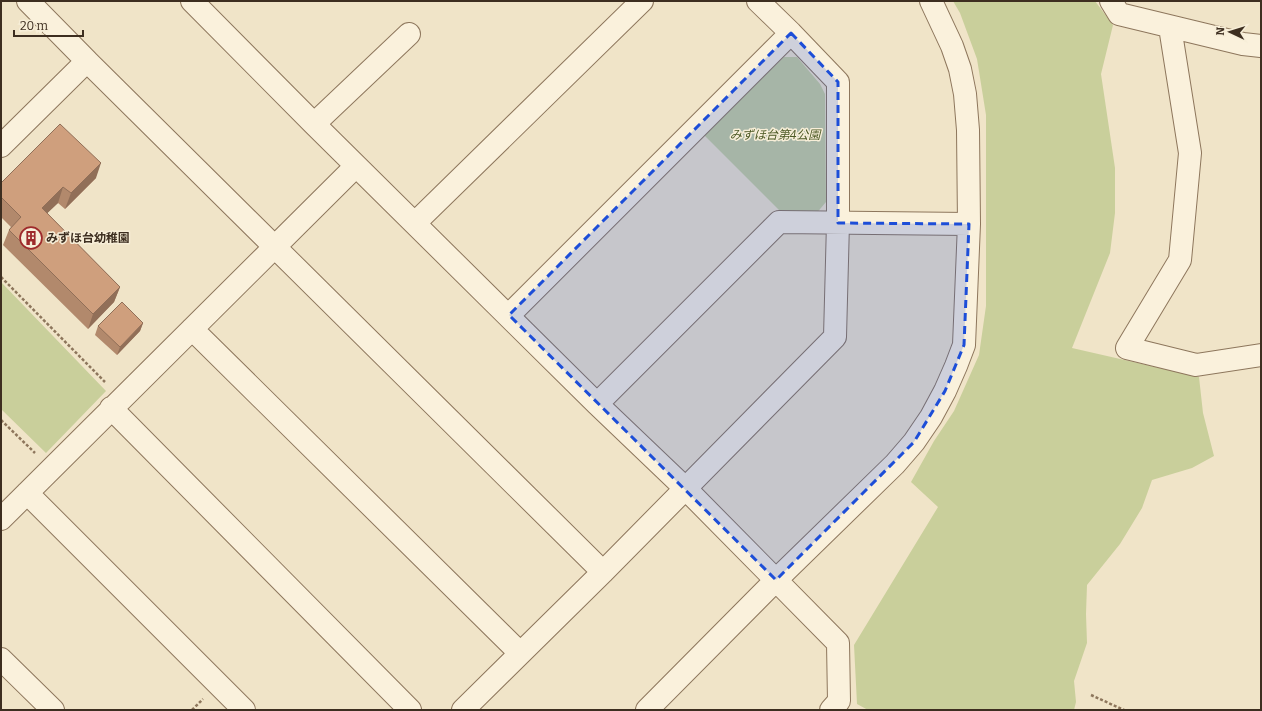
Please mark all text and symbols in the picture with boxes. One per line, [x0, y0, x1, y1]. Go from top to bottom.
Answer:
scale bar [14, 12, 83, 38]
north arrow [1210, 12, 1250, 52]
text: 20 m [20, 19, 49, 33]
text: N [1214, 26, 1227, 36]
park label: みずほ台第4公園 [730, 128, 822, 142]
building icon: みずほ台幼稚園 [18, 225, 44, 251]
place label: みずほ台幼稚園 [46, 231, 130, 245]

